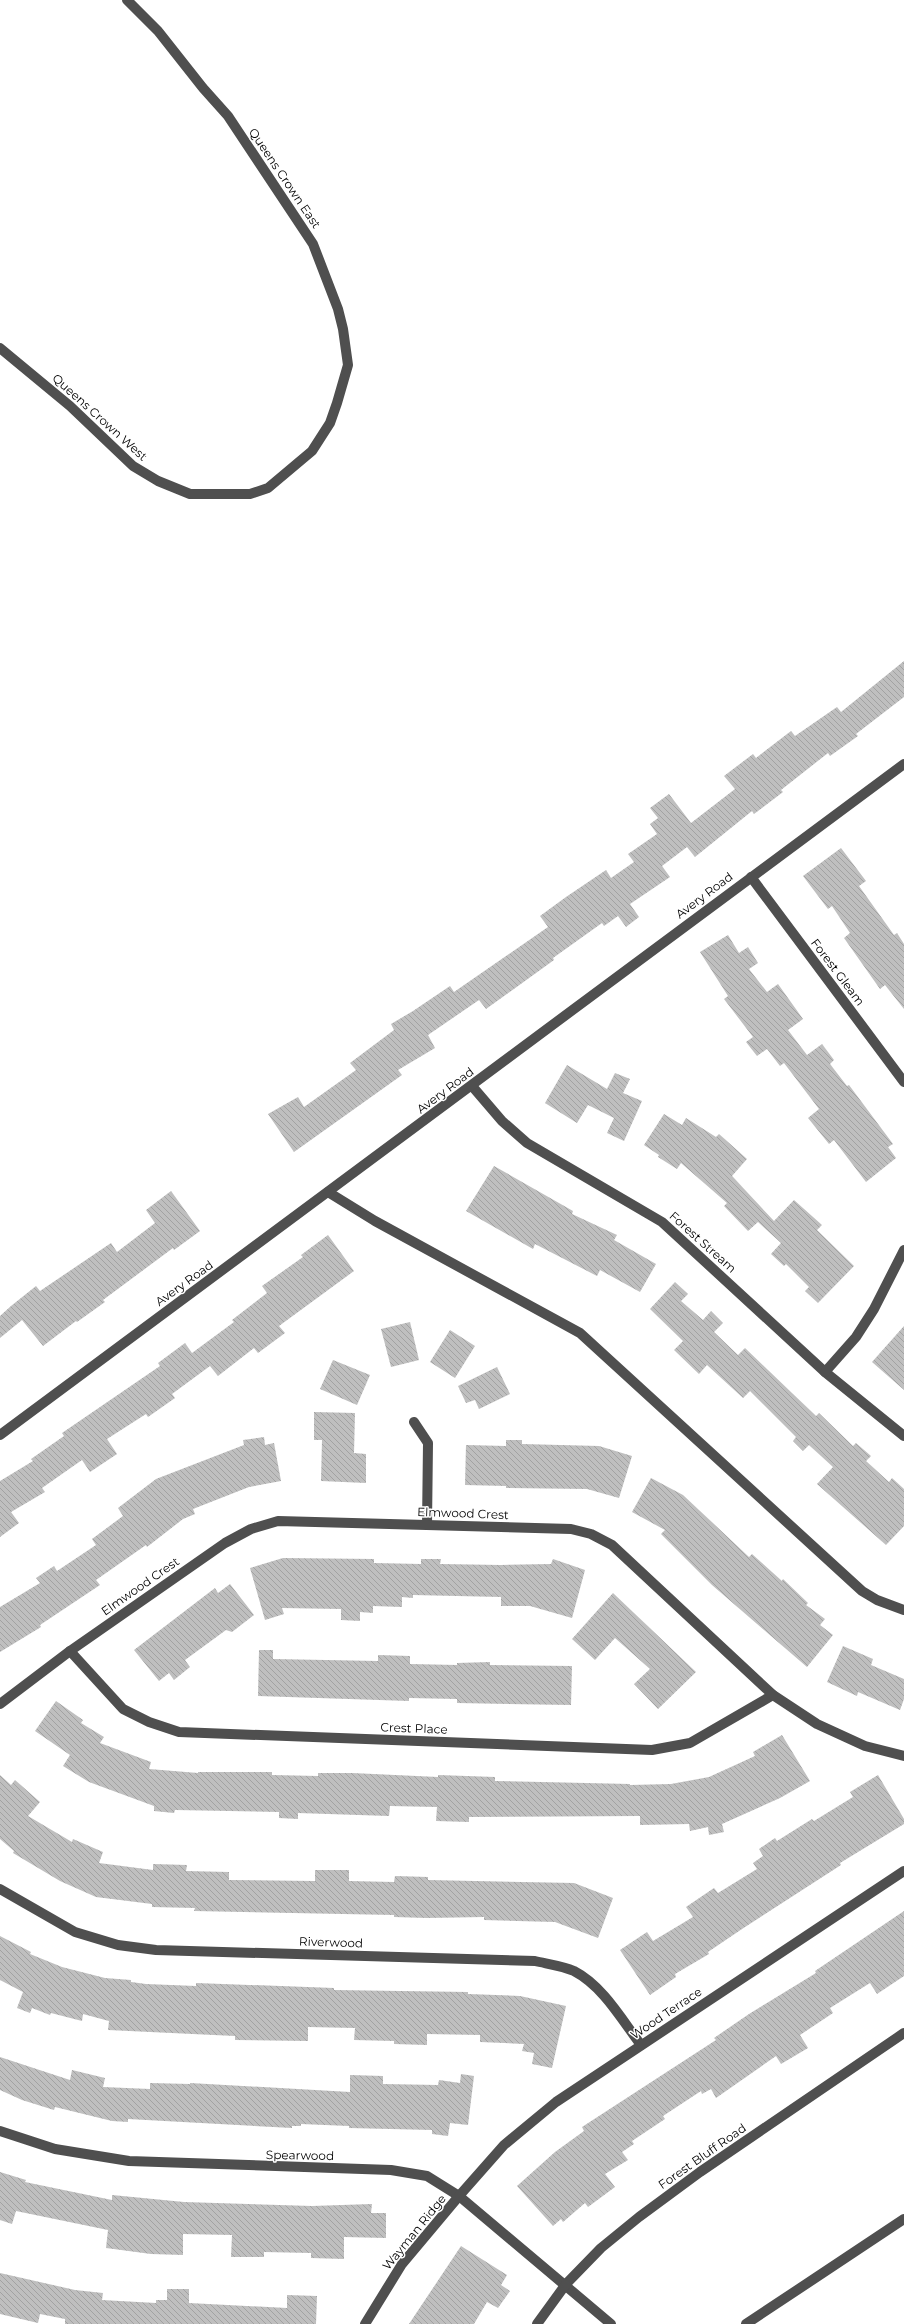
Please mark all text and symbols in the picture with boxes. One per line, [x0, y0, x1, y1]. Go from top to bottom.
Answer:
street label: Queens Crown East [246, 125, 324, 231]
street label: Queens Crown West [49, 370, 151, 464]
street label: Avery Road [672, 869, 736, 921]
street label: Forest Gleam [808, 936, 868, 1008]
street label: Avery Road [413, 1064, 477, 1116]
street label: Forest Stream [667, 1208, 739, 1276]
street label: Avery Road [152, 1257, 216, 1309]
street label: Elmwood Crest [417, 1504, 509, 1522]
street label: Elmwood Crest [98, 1553, 182, 1618]
street label: Crest Place [380, 1719, 448, 1737]
street label: Riverwood [299, 1933, 363, 1951]
street label: Wood Terrace [628, 1984, 704, 2042]
street label: Forest Bluff Road [655, 2120, 749, 2192]
street label: Spearwood [266, 2147, 334, 2163]
street label: Wayman Ridge [379, 2191, 449, 2273]

